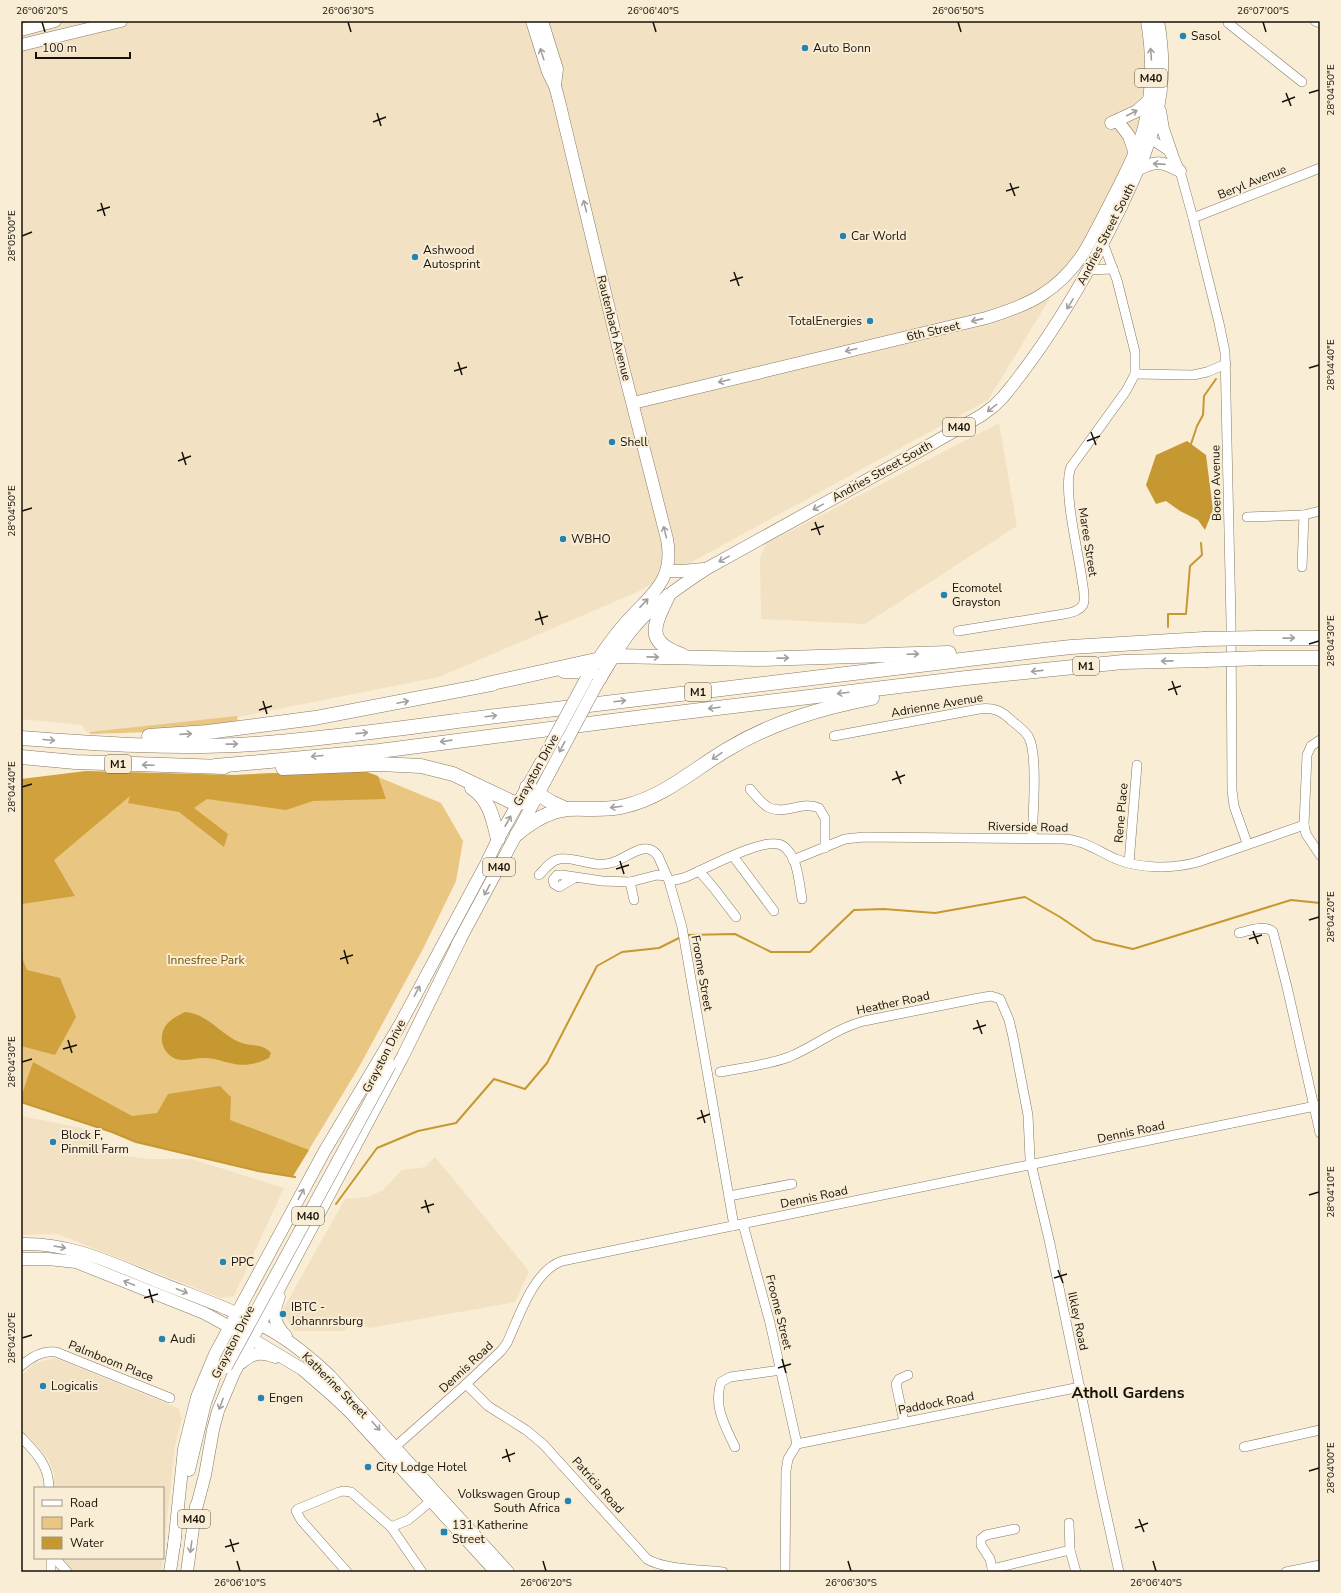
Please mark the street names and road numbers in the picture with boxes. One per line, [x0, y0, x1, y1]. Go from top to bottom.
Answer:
road number: M40 [1135, 69, 1167, 87]
street label: Beryl Avenue [1215, 161, 1289, 203]
street label: Andries Street South [1073, 180, 1139, 288]
street label: Rautenbach Avenue [593, 274, 635, 382]
street label: 6th Street [905, 317, 962, 345]
road number: M40 [943, 418, 975, 436]
street label: Andries Street South [829, 437, 935, 505]
street label: Boero Avenue [1207, 445, 1225, 521]
street label: Maree Street [1075, 506, 1101, 578]
road number: M1 [1073, 657, 1099, 675]
road number: M1 [685, 683, 711, 701]
street label: Adrienne Avenue [890, 689, 984, 721]
street label: Grayston Drive [510, 731, 562, 809]
road number: M1 [105, 755, 131, 773]
street label: Rene Place [1110, 782, 1132, 844]
street label: Riverside Road [988, 818, 1068, 836]
road number: M40 [483, 858, 515, 876]
street label: Froome Street [687, 934, 717, 1013]
street label: Heather Road [855, 987, 931, 1019]
street label: Grayston Drive [359, 1017, 409, 1095]
street label: Dennis Road [1096, 1117, 1166, 1147]
street label: Dennis Road [779, 1182, 849, 1212]
road number: M40 [292, 1207, 324, 1225]
street label: Froome Street [762, 1273, 796, 1352]
street label: Ilkley Road [1064, 1290, 1092, 1352]
street label: Grayston Drive [208, 1303, 258, 1381]
street label: Palmboom Place [66, 1337, 156, 1385]
street label: Dennis Road [436, 1338, 496, 1396]
street label: Katherine Street [298, 1348, 372, 1422]
street label: Paddock Road [897, 1388, 975, 1418]
street label: Patricia Road [568, 1453, 628, 1517]
road number: M40 [178, 1510, 210, 1528]

